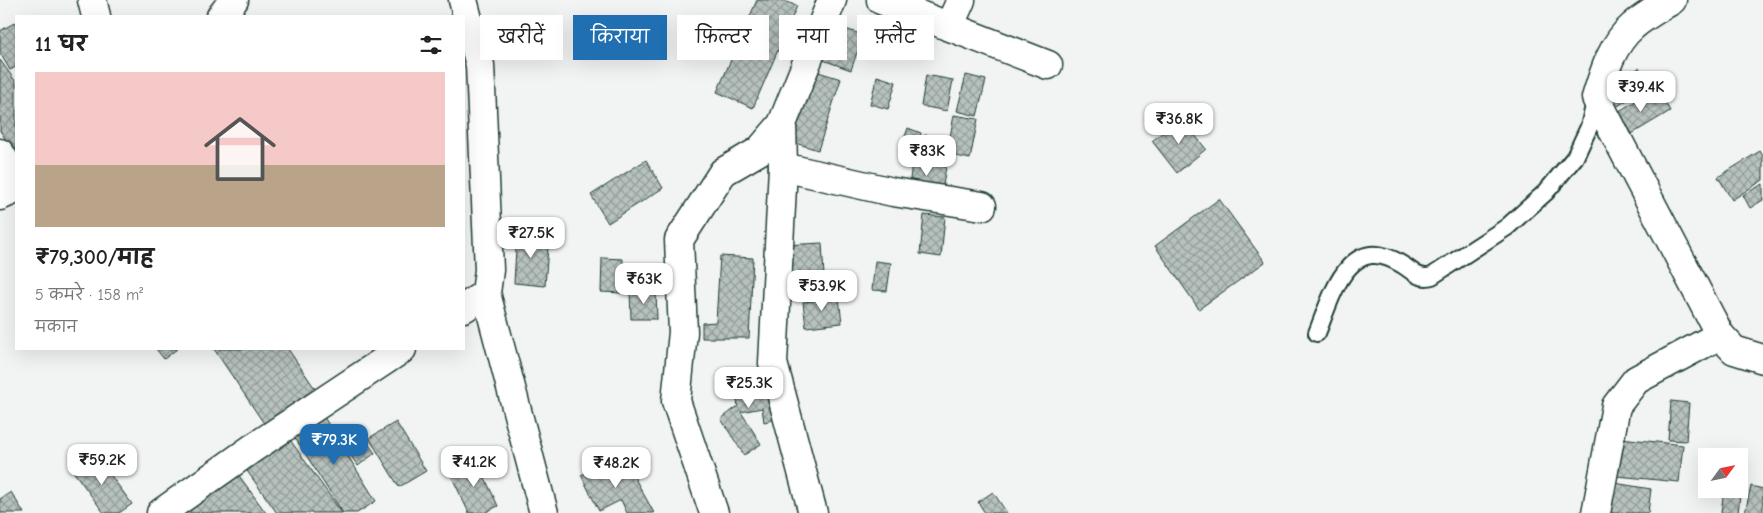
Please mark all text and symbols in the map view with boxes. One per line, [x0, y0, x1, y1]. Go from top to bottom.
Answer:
chip: खरीदें [480, 15, 563, 60]
chip: किराया [573, 15, 667, 60]
chip: फ़िल्टर [677, 15, 769, 60]
chip: नया [779, 15, 847, 60]
chip: फ़्लैट [857, 15, 934, 60]
icon: filters [417, 31, 445, 59]
text: 11 घर [35, 32, 87, 56]
pin: ₹39.4K [1600, 70, 1682, 113]
text: ₹39.4K [1618, 78, 1664, 96]
pin: ₹36.8K [1138, 102, 1220, 145]
icon: home [195, 104, 285, 194]
text: ₹36.8K [1155, 110, 1203, 128]
pin: ₹83K [897, 134, 957, 177]
text: ₹83K [909, 142, 945, 160]
pin: ₹27.5K [490, 216, 572, 259]
text: ₹27.5K [508, 224, 554, 242]
text: ₹79,300/माह [35, 245, 154, 269]
pin: ₹63K [614, 262, 674, 305]
text: ₹63K [626, 270, 662, 288]
pin: ₹53.9K [781, 270, 863, 312]
text: ₹53.9K [798, 277, 846, 295]
text: 5 कमरे · 158 m² [35, 286, 143, 304]
text: मकान [35, 318, 77, 336]
pin: ₹25.3K [708, 366, 790, 409]
text: ₹25.3K [725, 374, 773, 392]
pin: ₹79.3K [293, 424, 375, 466]
text: ₹79.3K [311, 431, 357, 449]
pin: ₹59.2K [61, 444, 143, 486]
pin: ₹41.2K [433, 446, 515, 488]
pin: ₹48.2K [575, 446, 657, 489]
north arrow [1698, 448, 1748, 498]
map controls [1698, 448, 1748, 498]
text: ₹59.2K [78, 451, 126, 469]
text: ₹41.2K [452, 453, 496, 471]
text: ₹48.2K [593, 454, 639, 472]

